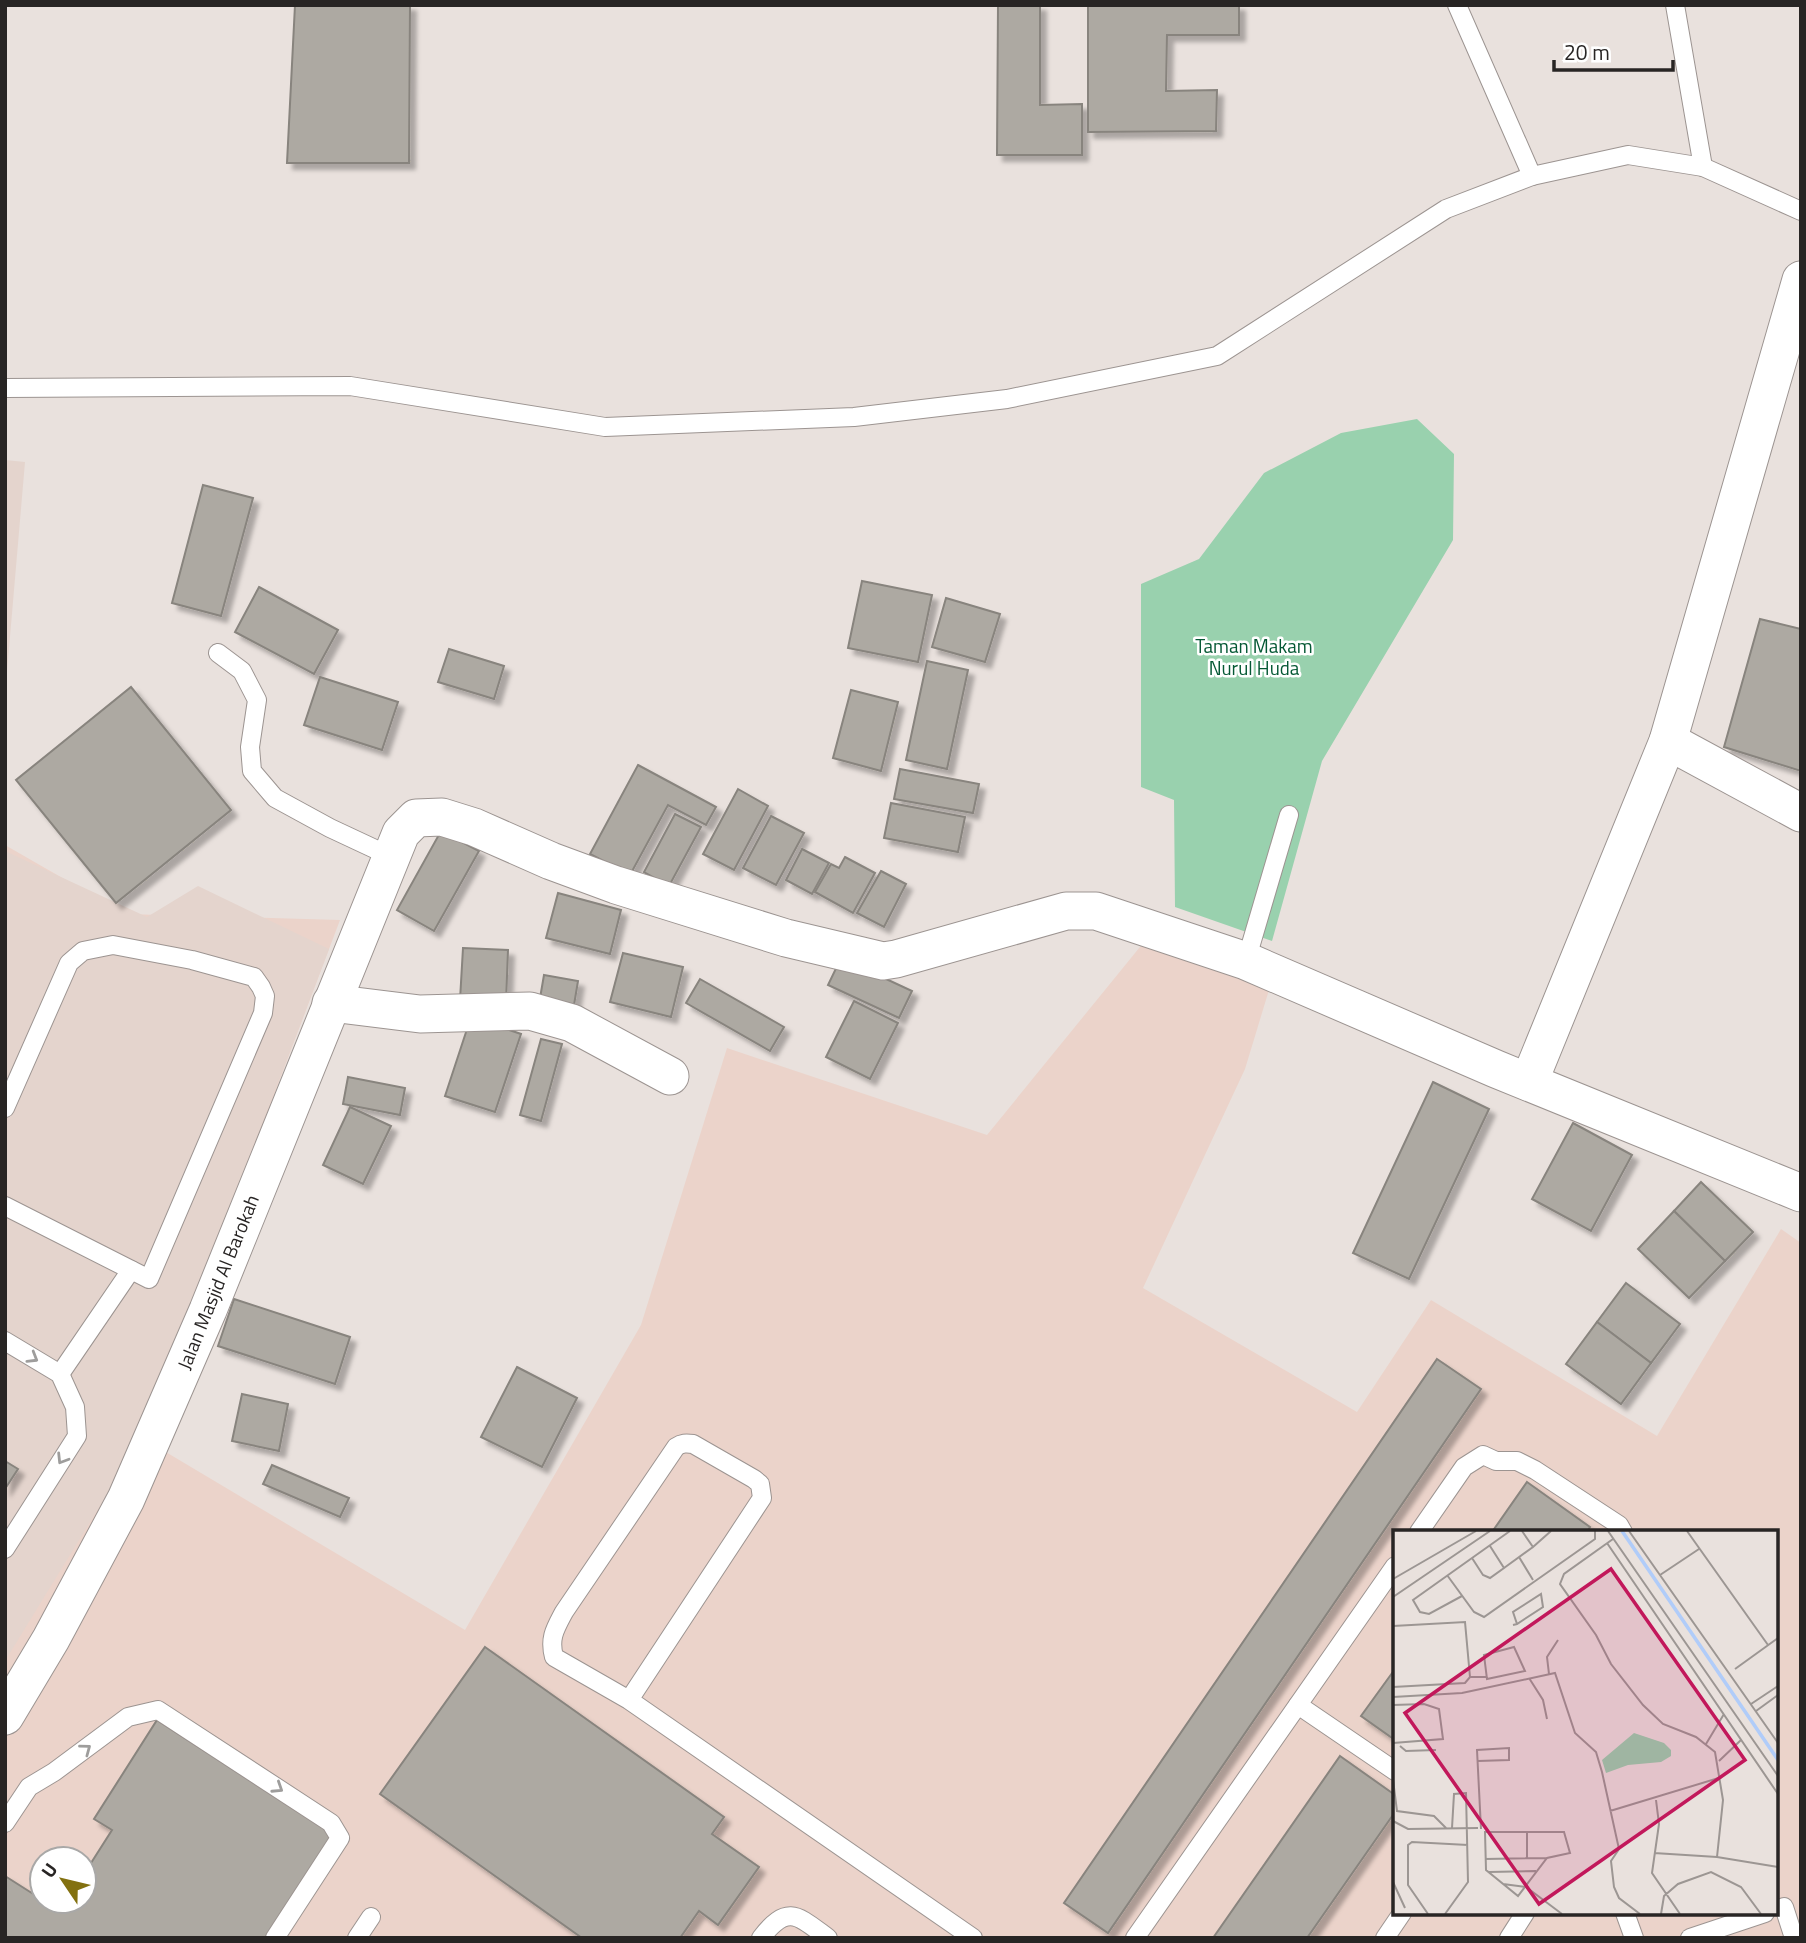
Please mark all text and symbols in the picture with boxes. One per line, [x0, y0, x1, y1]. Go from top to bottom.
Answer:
scale bar [1554, 28, 1673, 72]
text: 20 m [1564, 36, 1610, 68]
park label: Taman Makam Nurul Huda [1195, 631, 1313, 682]
street label: Jalan Masjid Al Barokah [169, 1190, 266, 1374]
one-way arrow [25, 1349, 38, 1362]
one-way arrow [58, 1452, 71, 1465]
inset map [1393, 1530, 1778, 1915]
one-way arrow [78, 1744, 90, 1757]
one-way arrow [271, 1780, 284, 1793]
north arrow [28, 1845, 98, 1915]
text: U [33, 1857, 64, 1883]

